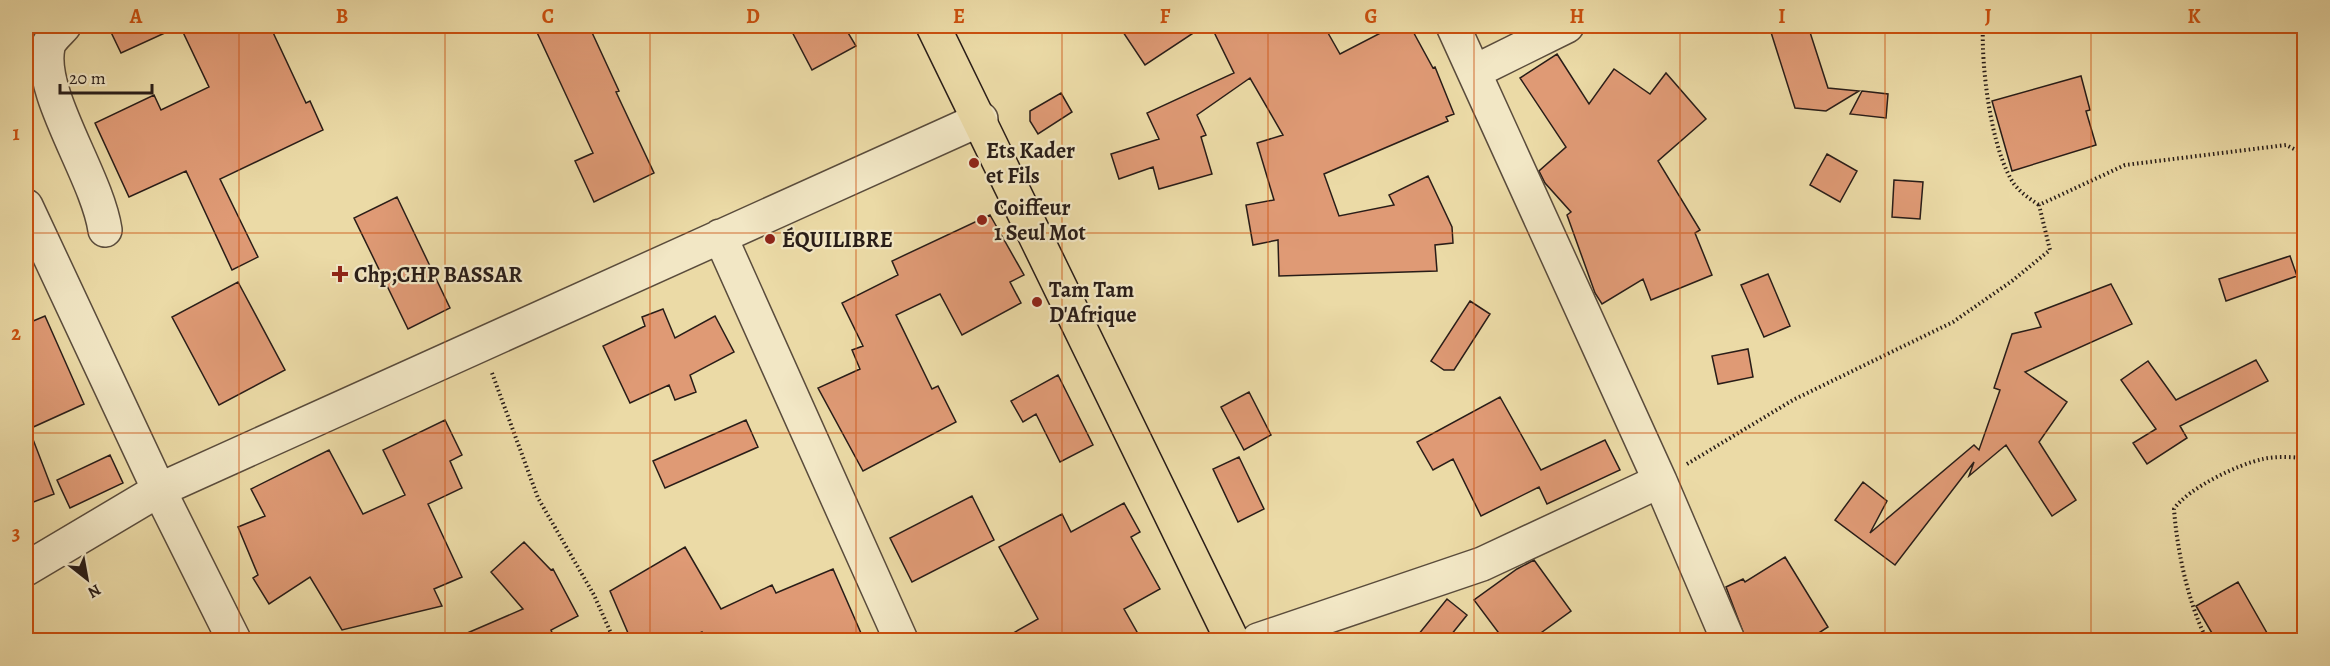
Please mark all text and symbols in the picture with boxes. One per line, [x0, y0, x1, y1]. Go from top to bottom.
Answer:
text: A [129, 3, 143, 30]
text: B [336, 3, 348, 30]
text: C [542, 3, 554, 30]
text: D [746, 3, 760, 30]
text: E [953, 3, 965, 30]
text: F [1160, 3, 1171, 30]
text: G [1364, 3, 1378, 30]
text: H [1570, 3, 1585, 30]
text: I [1778, 3, 1786, 30]
text: J [1985, 3, 1992, 30]
text: K [2187, 3, 2201, 30]
scale bar [60, 57, 152, 95]
text: 20 m [69, 66, 106, 90]
text: 1 [12, 120, 20, 147]
place label: Ets Kader et Fils [986, 136, 1075, 191]
marker: Ets Kader et Fils [967, 156, 981, 170]
place label: Coiffeur 1 Seul Mot [994, 193, 1087, 248]
marker: Coiffeur 1 Seul Mot [975, 213, 989, 227]
place label: ÉQUILIBRE [782, 225, 893, 255]
marker: ÉQUILIBRE [763, 232, 777, 246]
place label: Chp;CHP BASSAR [354, 260, 523, 290]
marker: Chp;CHP BASSAR [331, 265, 349, 283]
place label: Tam Tam D'Afrique [1049, 275, 1137, 330]
marker: Tam Tam D'Afrique [1030, 295, 1044, 309]
text: 2 [11, 320, 21, 347]
text: 3 [12, 520, 20, 547]
north arrow [57, 549, 117, 609]
text: N [83, 579, 105, 604]

